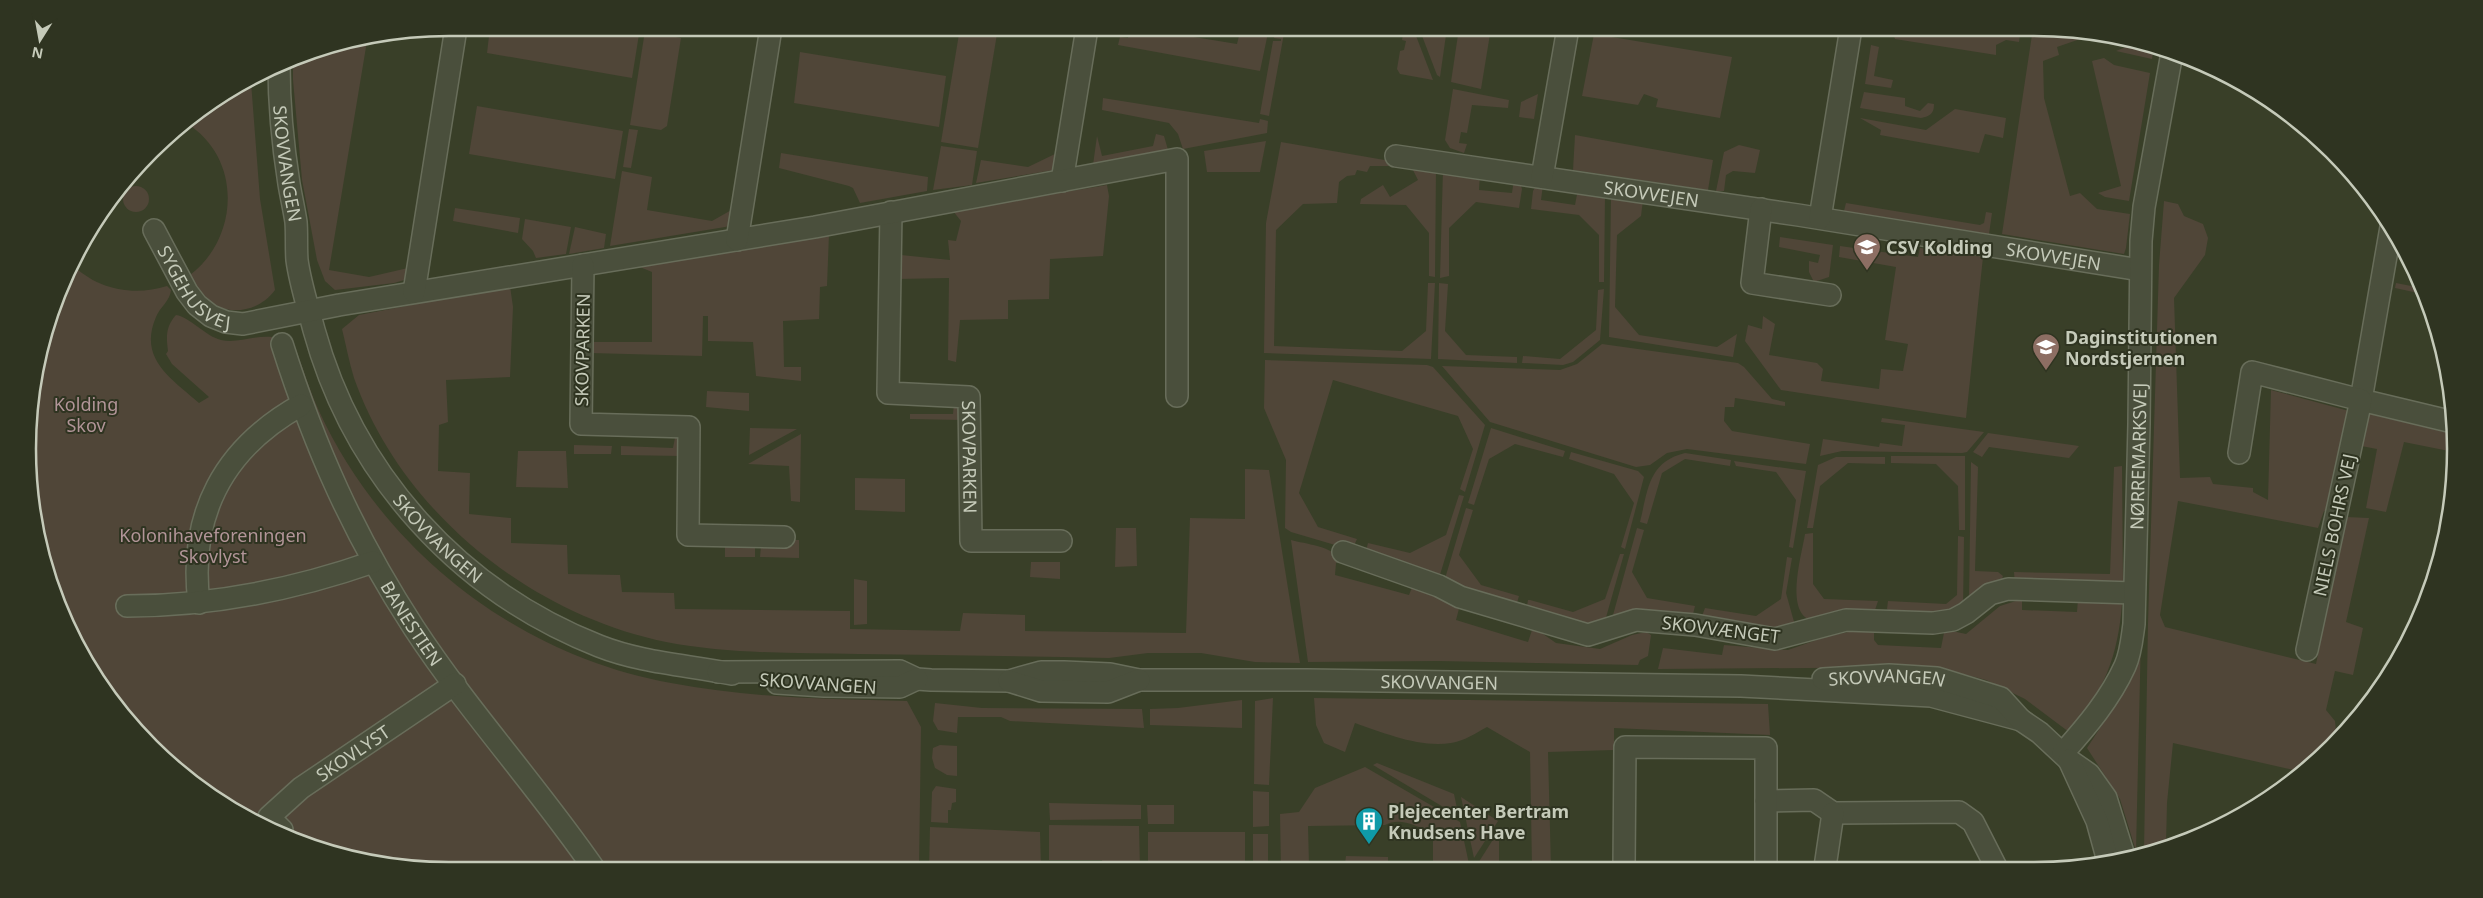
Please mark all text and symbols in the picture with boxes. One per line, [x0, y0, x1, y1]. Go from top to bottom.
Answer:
north arrow [15, 15, 65, 65]
text: N [30, 43, 45, 64]
street label: SKOVVANGEN [268, 104, 308, 224]
street label: SKOVVEJEN [1602, 175, 1700, 212]
school or university icon: CSV Kolding [1852, 232, 1882, 271]
place label: CSV Kolding [1886, 235, 1992, 259]
street label: SKOVVEJEN [2004, 237, 2103, 276]
street label: SYGEHUSVEJ [152, 241, 232, 334]
street label: SKOVPARKEN [569, 293, 595, 407]
place label: Daginstitutionen Nordstjernen [2065, 325, 2218, 370]
school or university icon: Daginstitutionen Nordstjernen [2031, 332, 2061, 371]
street label: NØRREMARKSVEJ [2124, 383, 2151, 530]
park label: Kolding Skov [54, 392, 118, 437]
street label: SKOVPARKEN [957, 400, 983, 514]
street label: NIELS BOHRS VEJ [2307, 451, 2361, 599]
street label: SKOVVANGEN [388, 489, 488, 588]
park label: Kolonihaveforeningen Skovlyst [119, 523, 307, 568]
street label: BANESTIEN [375, 576, 448, 670]
street label: SKOVVÆNGET [1661, 610, 1781, 648]
street label: SKOVVANGEN [1828, 663, 1949, 692]
street label: SKOVVANGEN [759, 667, 877, 699]
street label: SKOVVANGEN [1380, 669, 1498, 695]
street label: SKOVLYST [311, 719, 394, 787]
place label: Plejecenter Bertram Knudsens Have [1388, 799, 1569, 844]
building icon: Plejecenter Bertram Knudsens Have [1354, 806, 1384, 845]

